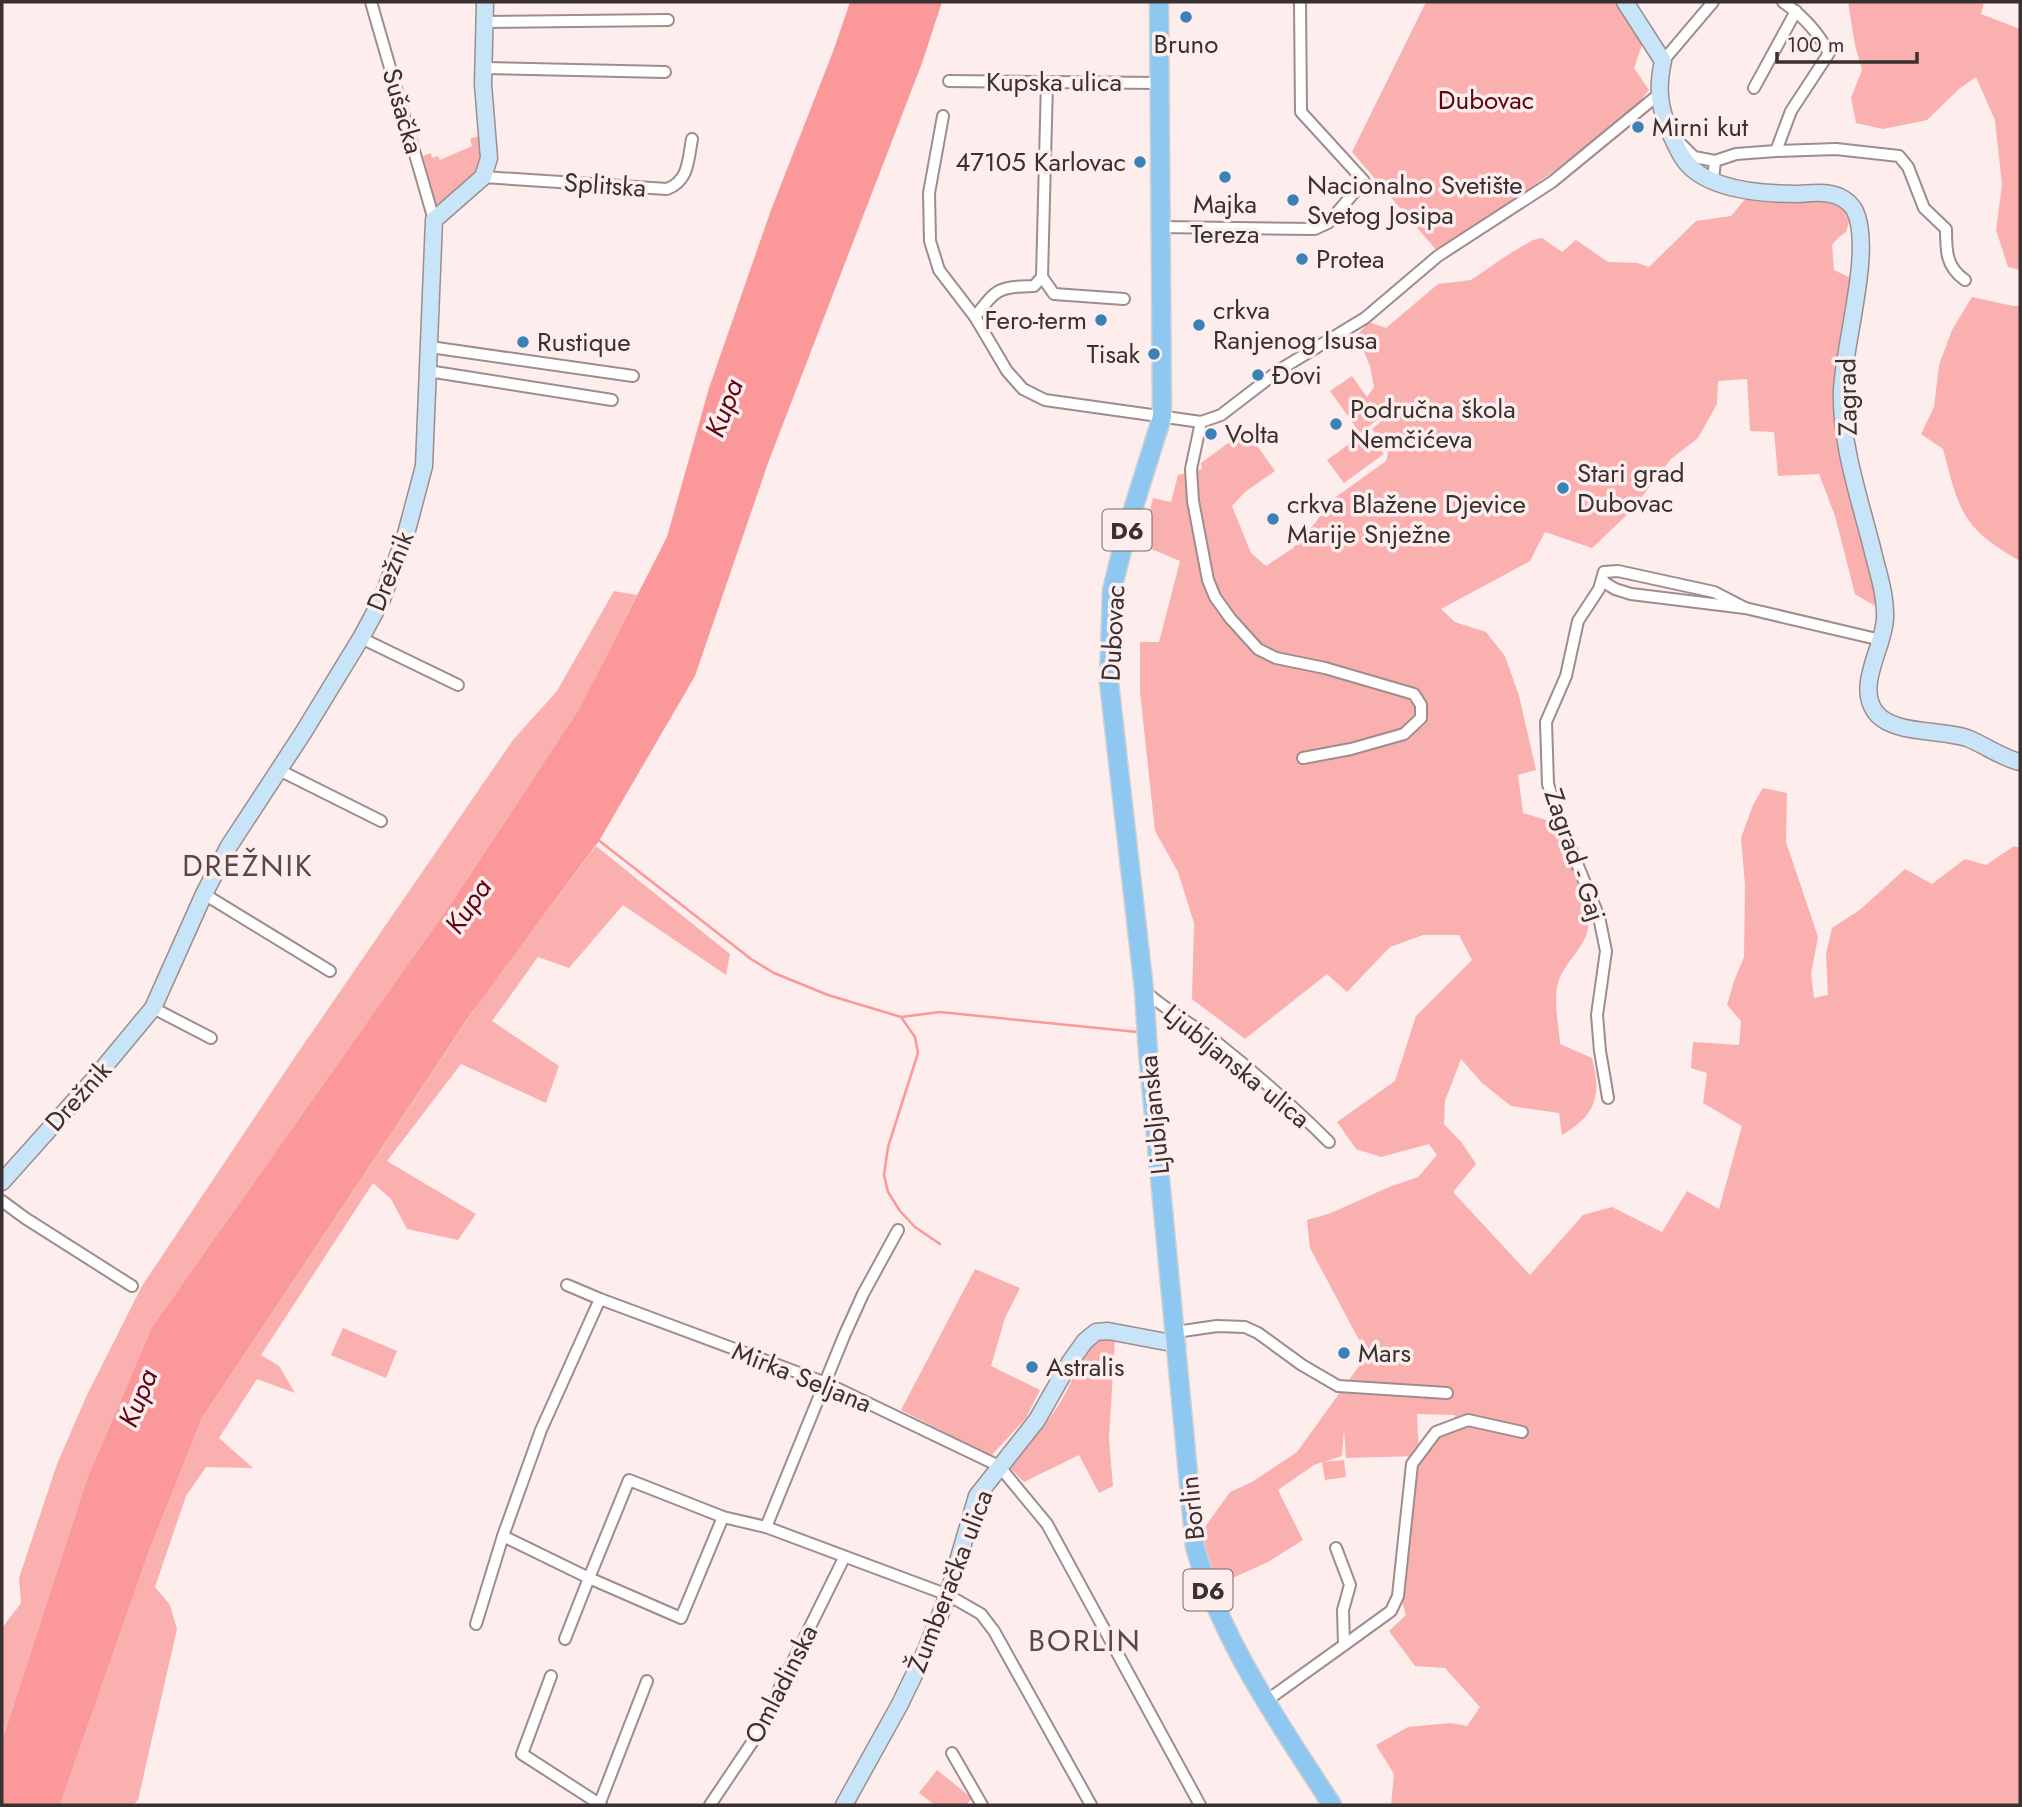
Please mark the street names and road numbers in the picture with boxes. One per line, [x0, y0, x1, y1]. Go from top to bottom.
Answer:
street label: Kupska ulica [986, 63, 1122, 101]
street label: Sušačka [373, 64, 433, 158]
street label: Splitska [563, 163, 647, 207]
street label: Zagrad [1827, 358, 1867, 436]
road number: D6 [1102, 509, 1152, 550]
street label: Drežnik [357, 525, 423, 617]
street label: Dubovac [1092, 584, 1134, 682]
street label: Zagrad - Gaj [1535, 784, 1615, 926]
street label: Ljubljanska ulica [1156, 995, 1318, 1137]
street label: Drežnik [36, 1052, 120, 1140]
street label: Ljubljanska [1129, 1053, 1179, 1177]
street label: Mirka Seljana [727, 1332, 877, 1422]
street label: Borlin [1170, 1474, 1214, 1542]
street label: Žumberačka ulica [898, 1484, 1002, 1678]
road number: D6 [1184, 1570, 1232, 1610]
street label: Omladinska [735, 1618, 827, 1750]

